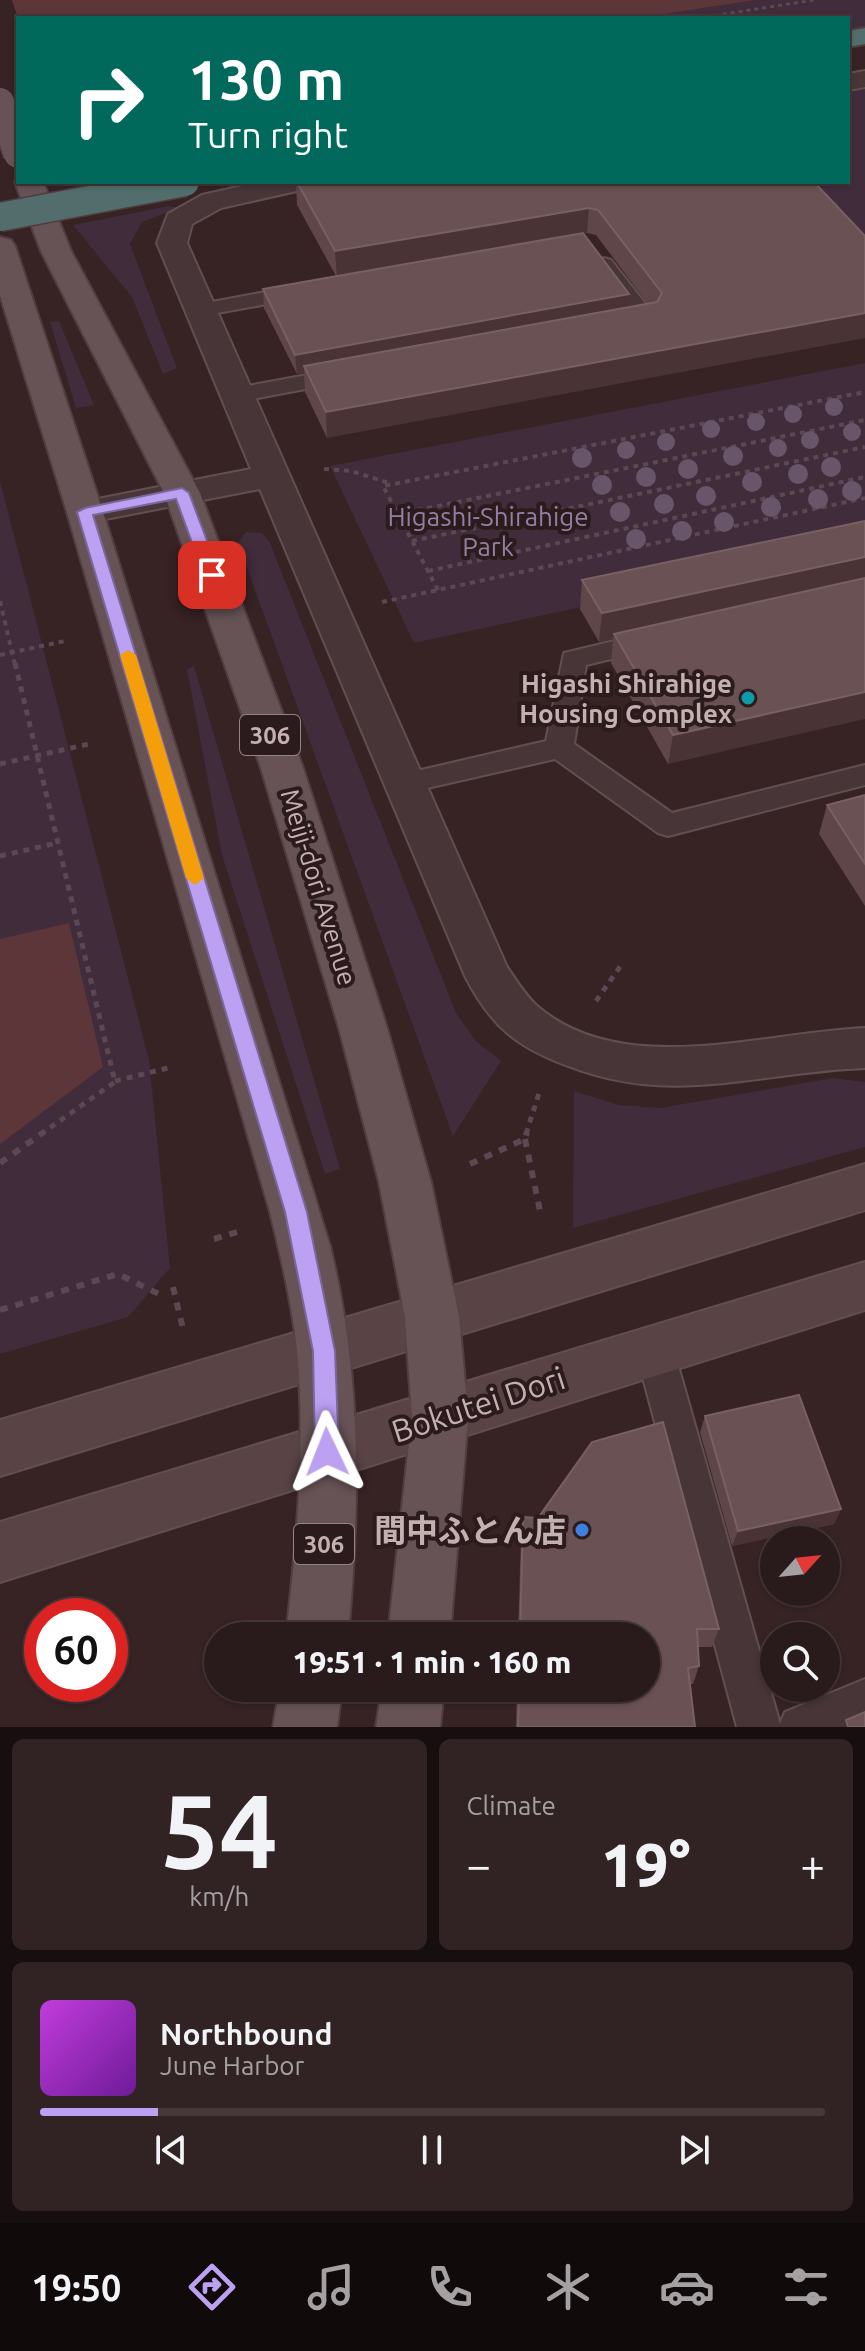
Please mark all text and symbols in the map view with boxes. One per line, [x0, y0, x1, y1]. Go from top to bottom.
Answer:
icon: right [56, 48, 160, 152]
text: 130 m [188, 48, 344, 111]
text: Turn right [188, 114, 348, 155]
park label: Higashi-Shirahige Park [387, 502, 589, 561]
pin [178, 541, 246, 609]
icon: arrive [190, 553, 234, 597]
place label: Higashi Shirahige Housing Complex [519, 669, 732, 728]
marker: Higashi Shirahige Housing Complex [739, 689, 757, 707]
road number: 306 [240, 715, 300, 755]
street label: Meiji-dori Avenue [275, 785, 363, 989]
street label: Bokutei Dori [387, 1359, 569, 1449]
position arrow [285, 1410, 369, 1494]
place label: 間中ふとん店 [374, 1512, 566, 1548]
marker: 間中ふとん店 [573, 1521, 591, 1539]
road number: 306 [294, 1524, 354, 1564]
north arrow [760, 1526, 840, 1606]
map controls [760, 1526, 840, 1702]
speed limit sign: 60 [24, 1598, 128, 1702]
button: search [760, 1622, 840, 1702]
text: 19:51 · 1 min · 160 m [293, 1645, 571, 1679]
text: 54 [161, 1771, 278, 1888]
text: Climate [467, 1791, 556, 1820]
text: 19° [601, 1831, 690, 1898]
text: − [467, 1840, 491, 1889]
text: + [800, 1840, 825, 1889]
text: km/h [189, 1882, 249, 1911]
text: Northbound [160, 2017, 332, 2051]
text: June Harbor [160, 2051, 304, 2080]
icon: previous [149, 2128, 193, 2172]
icon: pause [410, 2128, 454, 2172]
icon: next [672, 2128, 716, 2172]
icon: directions [184, 2259, 240, 2315]
icon: music [303, 2259, 359, 2315]
icon: phone [422, 2259, 478, 2315]
icon: climate [540, 2259, 596, 2315]
icon: car [659, 2259, 715, 2315]
icon: filters [778, 2259, 834, 2315]
text: 19:50 [31, 2267, 121, 2308]

